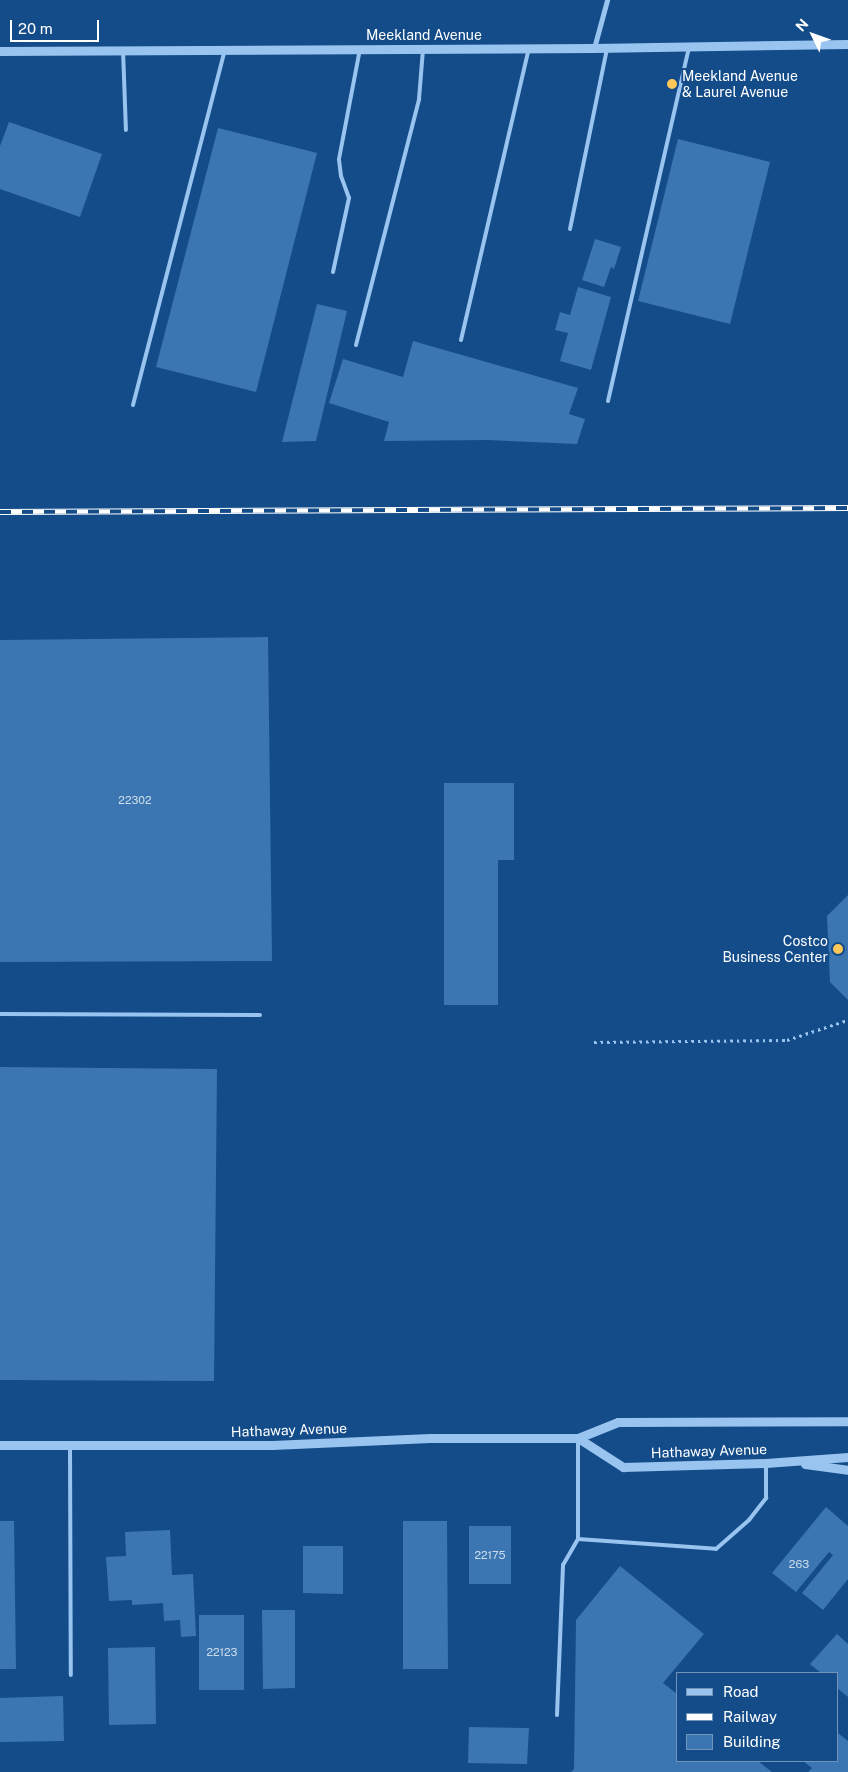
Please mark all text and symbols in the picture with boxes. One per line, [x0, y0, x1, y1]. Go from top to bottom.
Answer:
scale bar [12, 10, 101, 42]
north arrow [788, 10, 838, 60]
text: N [792, 16, 811, 34]
text: 20 m [18, 20, 53, 37]
street label: Meekland Avenue [366, 27, 482, 43]
place label: Meekland Avenue & Laurel Avenue [682, 68, 798, 100]
marker: Meekland Avenue & Laurel Avenue [666, 78, 678, 90]
house number: 22302 [118, 793, 152, 807]
place label: Costco Business Center [722, 933, 828, 966]
marker: Costco Business Center [832, 943, 844, 955]
street label: Hathaway Avenue [231, 1420, 347, 1440]
street label: Hathaway Avenue [651, 1441, 767, 1461]
house number: 22175 [474, 1548, 506, 1562]
house number: 263 [789, 1557, 809, 1571]
house number: 22123 [206, 1645, 238, 1659]
legend [676, 1672, 838, 1762]
text: Road [723, 1683, 759, 1700]
text: Railway [723, 1708, 777, 1725]
text: Building [723, 1733, 781, 1750]

